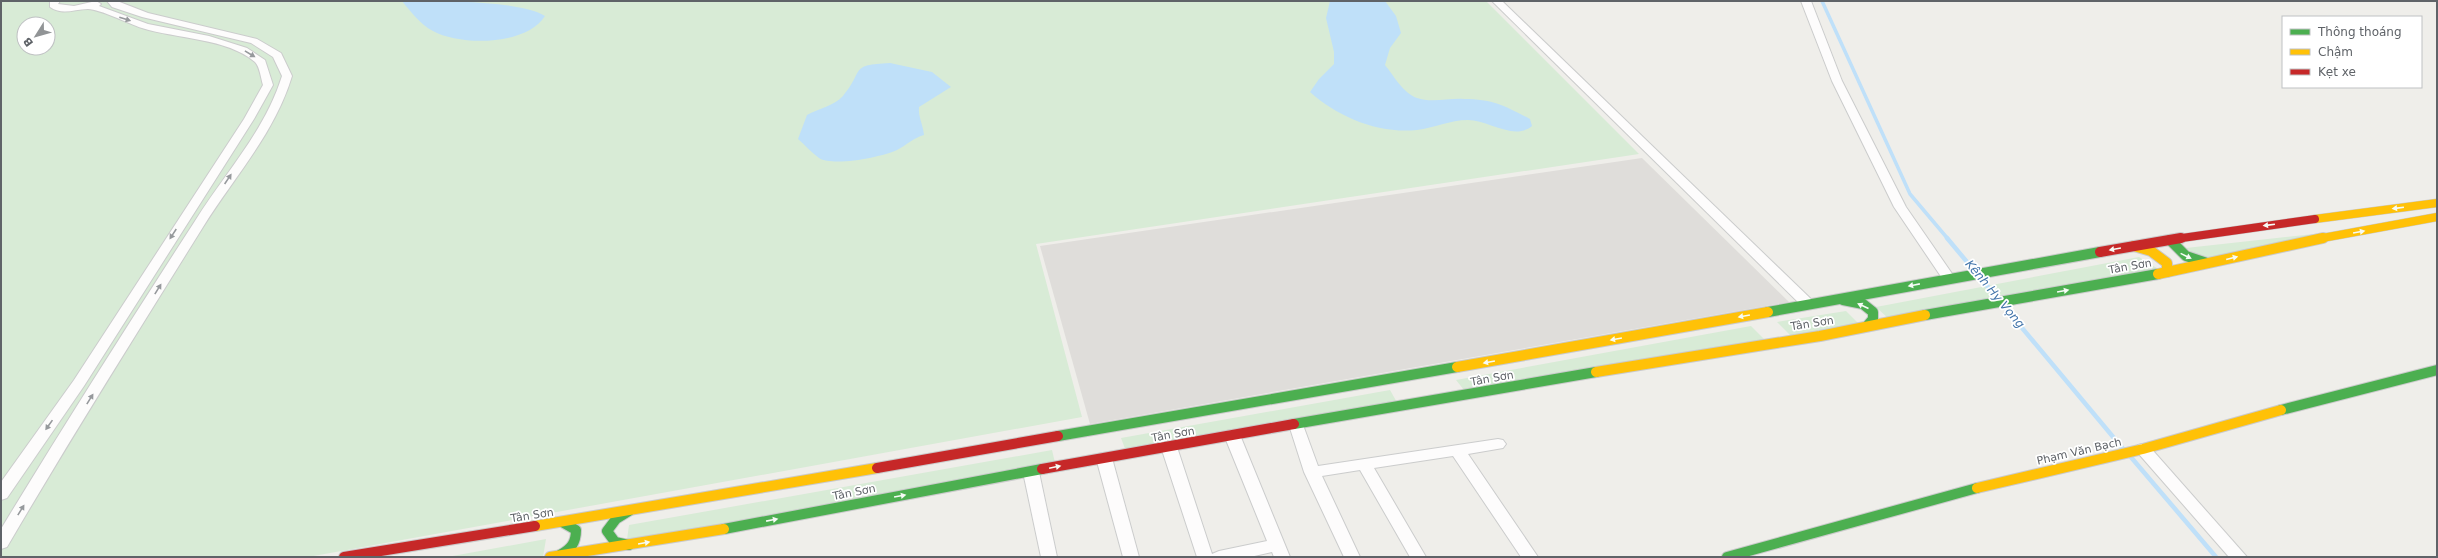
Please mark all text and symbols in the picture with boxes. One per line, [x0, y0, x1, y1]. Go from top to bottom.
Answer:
north arrow [16, 16, 56, 56]
one-way arrow [120, 16, 132, 22]
legend [2282, 16, 2422, 88]
text: Thông thoáng [2317, 25, 2402, 39]
text: B [21, 34, 36, 49]
text: Chậm [2318, 45, 2353, 59]
one-way arrow [244, 51, 256, 58]
text: Kẹt xe [2318, 65, 2356, 79]
one-way arrow [224, 174, 232, 184]
one-way arrow [2392, 205, 2404, 211]
one-way arrow [2263, 222, 2275, 228]
one-way arrow [170, 228, 177, 240]
one-way arrow [2353, 228, 2365, 234]
one-way arrow [2109, 246, 2122, 252]
one-way arrow [2180, 253, 2191, 259]
one-way arrow [2225, 255, 2238, 261]
street label: Tân Sơn [2107, 256, 2153, 277]
water label: Kênh Hy Vọng [1962, 257, 2028, 331]
one-way arrow [1907, 282, 1920, 288]
one-way arrow [155, 283, 162, 295]
one-way arrow [2057, 287, 2069, 293]
one-way arrow [1857, 303, 1868, 309]
one-way arrow [1738, 313, 1750, 319]
street label: Tân Sơn [1789, 314, 1835, 333]
one-way arrow [1610, 336, 1623, 342]
one-way arrow [1482, 359, 1495, 365]
street label: Tân Sơn [1469, 368, 1515, 389]
one-way arrow [86, 393, 93, 405]
one-way arrow [45, 420, 53, 430]
street label: Tân Sơn [1150, 424, 1196, 445]
street label: Phạm Văn Bạch [2035, 435, 2123, 468]
one-way arrow [1049, 463, 1061, 469]
street label: Tân Sơn [831, 482, 877, 503]
one-way arrow [893, 493, 906, 499]
one-way arrow [18, 504, 25, 516]
street label: Tân Sơn [509, 506, 555, 525]
one-way arrow [766, 517, 778, 523]
one-way arrow [638, 540, 650, 546]

